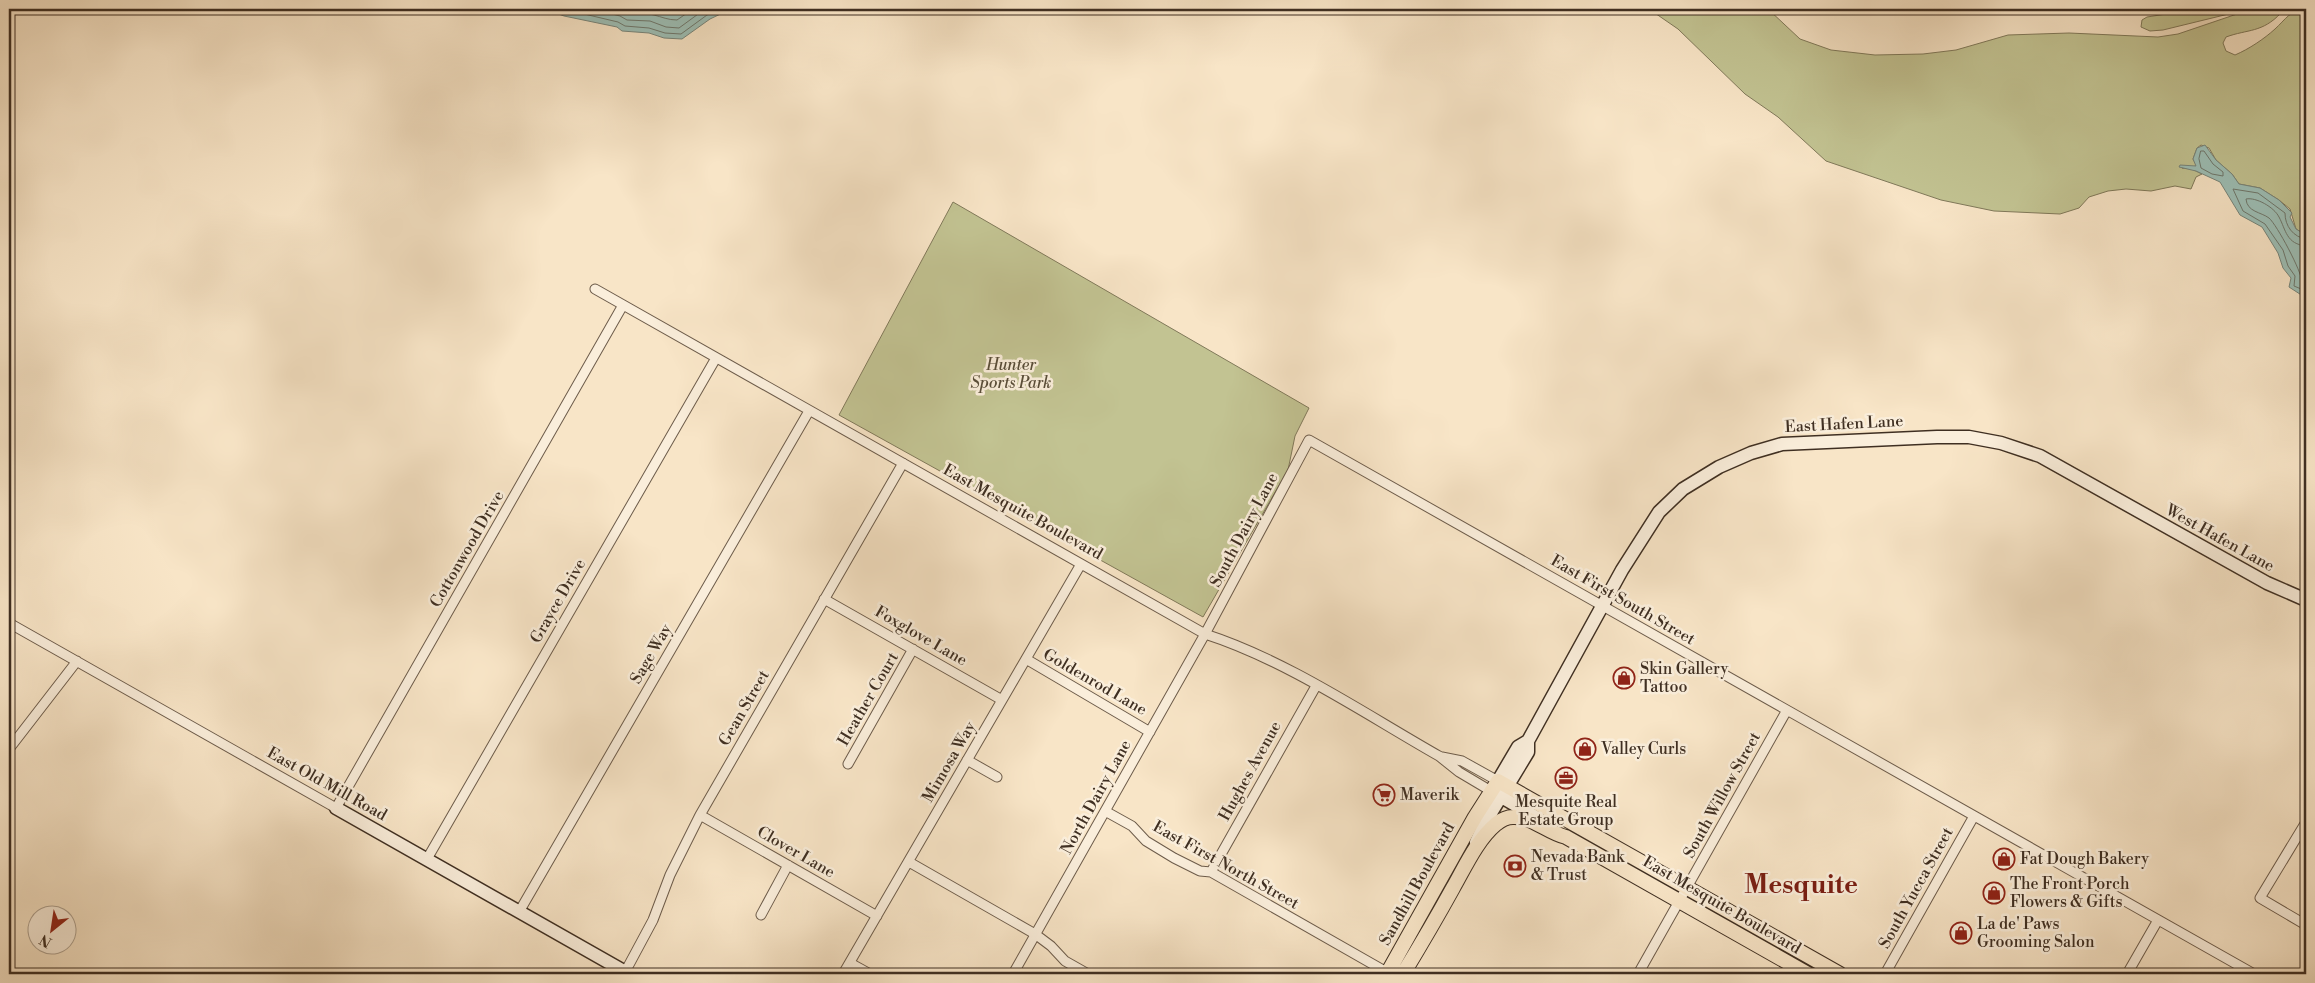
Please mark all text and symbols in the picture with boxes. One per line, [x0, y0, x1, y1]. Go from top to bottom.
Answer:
park label: Hunter Sports Park [971, 355, 1051, 393]
street label: East Hafen Lane [1784, 411, 1904, 437]
street label: East Mesquite Boulevard [940, 460, 1106, 564]
street label: South Dairy Lane [1205, 469, 1283, 591]
street label: Cottonwood Drive [425, 487, 509, 611]
street label: West Hafen Lane [2161, 499, 2278, 576]
street label: East First South Street [1547, 551, 1699, 650]
street label: Grayce Drive [526, 555, 590, 647]
street label: Foxglove Lane [871, 602, 971, 670]
street label: Sage Way [626, 620, 676, 688]
street label: Goldenrod Lane [1039, 644, 1151, 720]
street label: Heather Court [833, 648, 903, 749]
place label: Skin Gallery Tattoo [1640, 659, 1729, 697]
street label: Gean Street [714, 666, 774, 749]
shop icon: Skin Gallery Tattoo [1612, 666, 1636, 690]
street label: Mimosa Way [918, 718, 980, 806]
street label: Hughes Avenue [1214, 718, 1286, 824]
street label: South Willow Street [1679, 728, 1765, 862]
street label: North Dairy Lane [1056, 736, 1136, 858]
shop icon: Valley Curls [1573, 737, 1597, 761]
place label: Valley Curls [1600, 739, 1686, 759]
street label: East Old Mill Road [263, 743, 391, 825]
office icon: Mesquite Real Estate Group [1554, 766, 1578, 790]
supermarket icon: Maverik [1372, 783, 1396, 807]
place label: Maverik [1400, 785, 1460, 805]
place label: Mesquite Real Estate Group [1515, 792, 1617, 830]
street label: East First North Street [1149, 816, 1303, 914]
street label: Sandhill Boulevard [1375, 819, 1459, 949]
street label: Clover Lane [753, 822, 839, 882]
street label: South Yucca Street [1874, 824, 1958, 952]
place label: Nevada Bank & Trust [1531, 847, 1626, 885]
shop icon: Fat Dough Bakery [1992, 847, 2016, 871]
place label: Fat Dough Bakery [2020, 849, 2149, 869]
street label: East Mesquite Boulevard [1639, 851, 1805, 959]
bank icon: Nevada Bank & Trust [1503, 854, 1527, 878]
district label: Mesquite [1744, 869, 1858, 901]
place label: The Front Porch Flowers & Gifts [2010, 874, 2130, 912]
shop icon: The Front Porch Flowers & Gifts [1982, 881, 2006, 905]
north arrow [28, 906, 78, 956]
place label: La de' Paws Grooming Salon [1977, 914, 2095, 952]
shop icon: La de' Paws Grooming Salon [1949, 921, 1973, 945]
text: N [37, 930, 55, 951]

